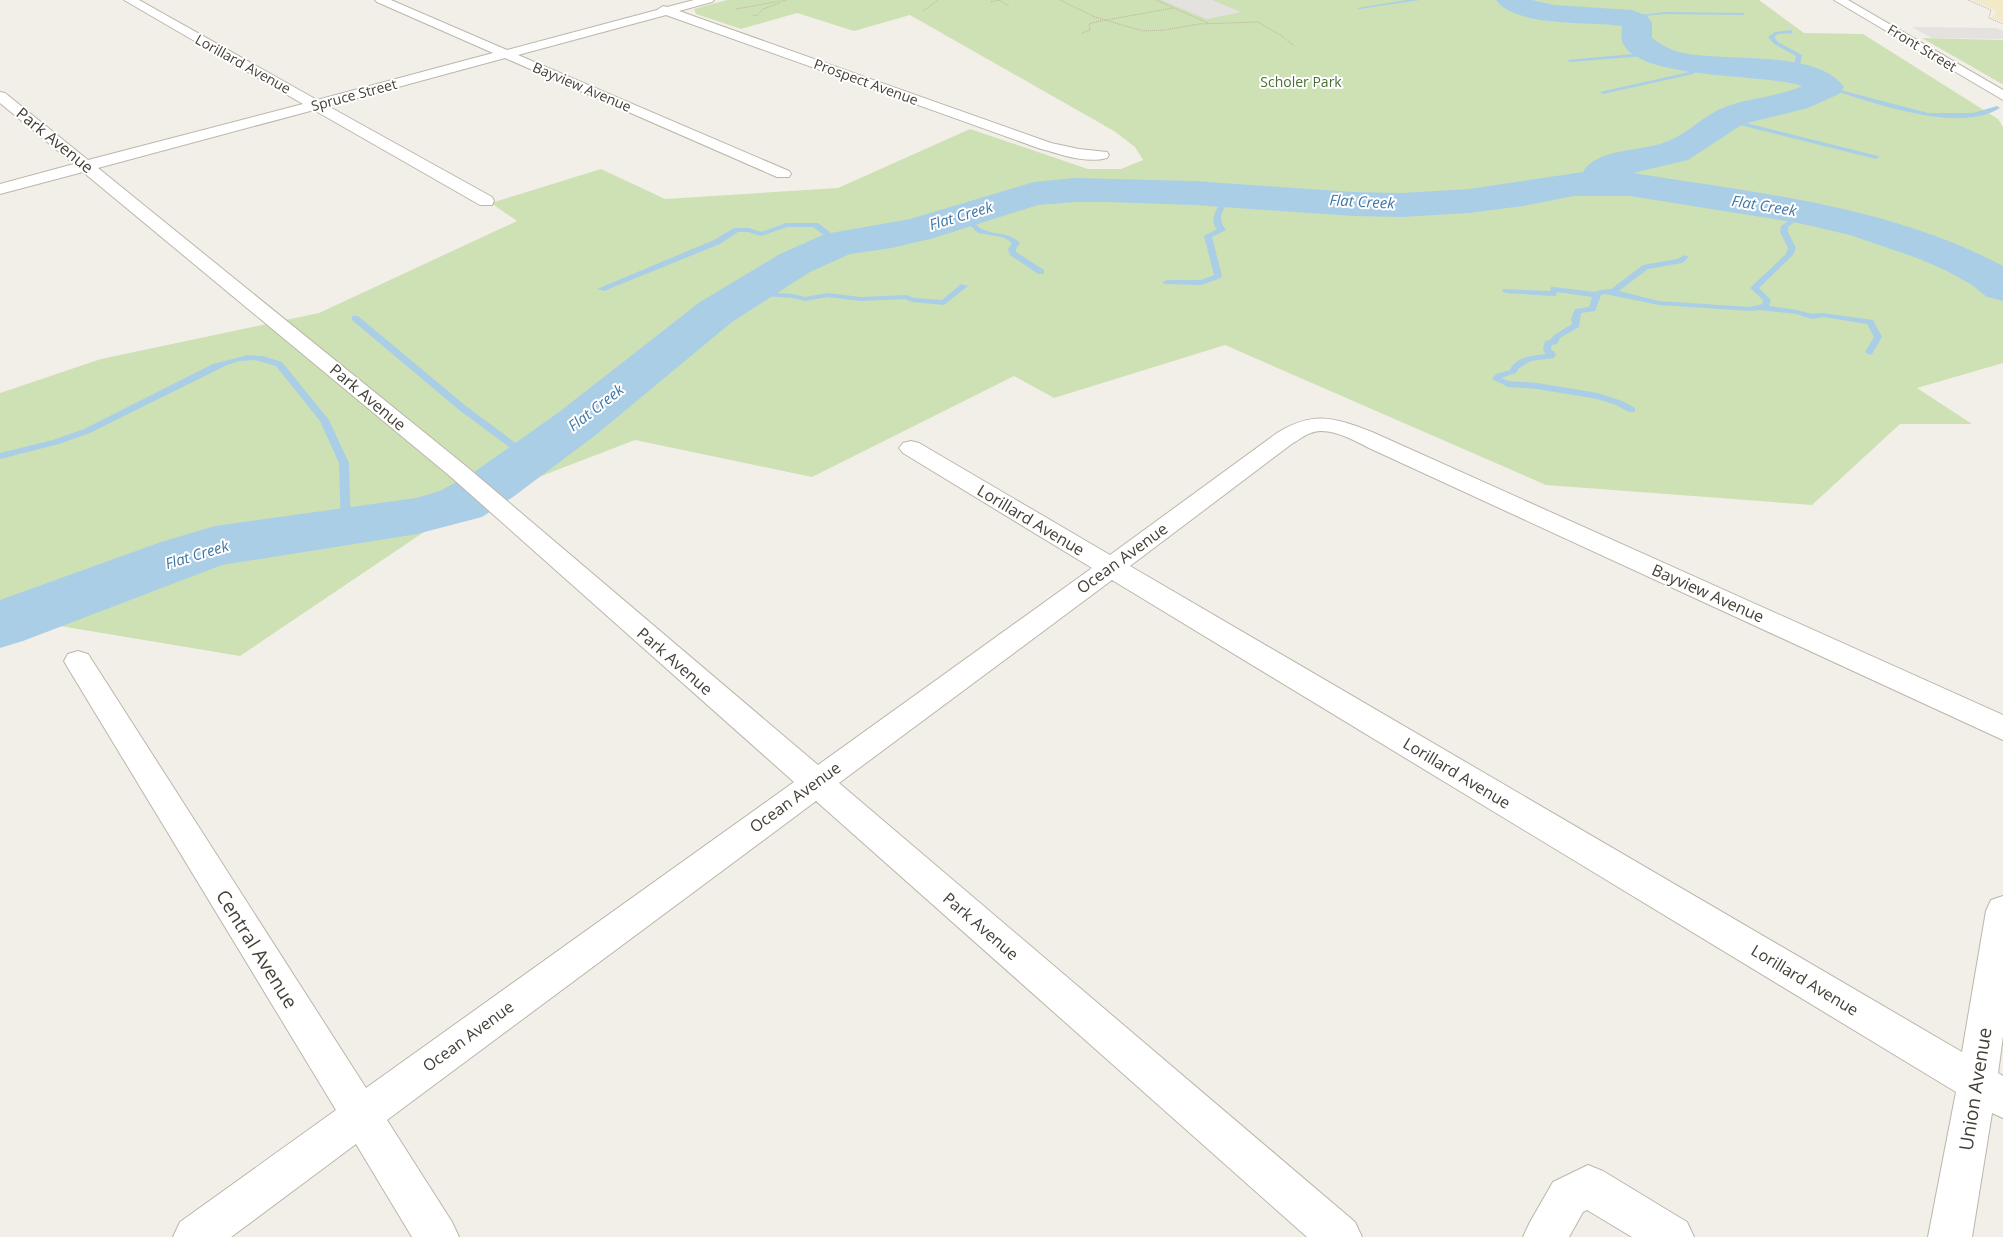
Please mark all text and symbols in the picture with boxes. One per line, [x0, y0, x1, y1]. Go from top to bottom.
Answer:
street label: Front Street [1884, 19, 1960, 76]
street label: Lorillard Avenue [192, 29, 295, 98]
street label: Prospect Avenue [811, 54, 921, 109]
street label: Bayview Avenue [530, 57, 635, 116]
park label: Scholer Park [1260, 72, 1342, 91]
street label: Spruce Street [309, 74, 399, 115]
street label: Park Avenue [12, 102, 98, 178]
water label: Flat Creek [1329, 189, 1396, 213]
water label: Flat Creek [1730, 190, 1799, 220]
water label: Flat Creek [927, 196, 995, 234]
street label: Park Avenue [325, 359, 411, 435]
water label: Flat Creek [564, 379, 628, 435]
street label: Lorillard Avenue [973, 479, 1089, 561]
street label: Ocean Avenue [1072, 517, 1172, 599]
water label: Flat Creek [163, 535, 231, 573]
street label: Bayview Avenue [1648, 558, 1768, 628]
street label: Park Avenue [633, 622, 717, 700]
street label: Lorillard Avenue [1399, 732, 1515, 814]
street label: Ocean Avenue [745, 756, 845, 838]
street label: Central Avenue [210, 885, 304, 1013]
street label: Park Avenue [939, 887, 1023, 965]
street label: Lorillard Avenue [1747, 939, 1863, 1021]
street label: Ocean Avenue [418, 995, 518, 1077]
street label: Union Avenue [1952, 1025, 1998, 1153]

